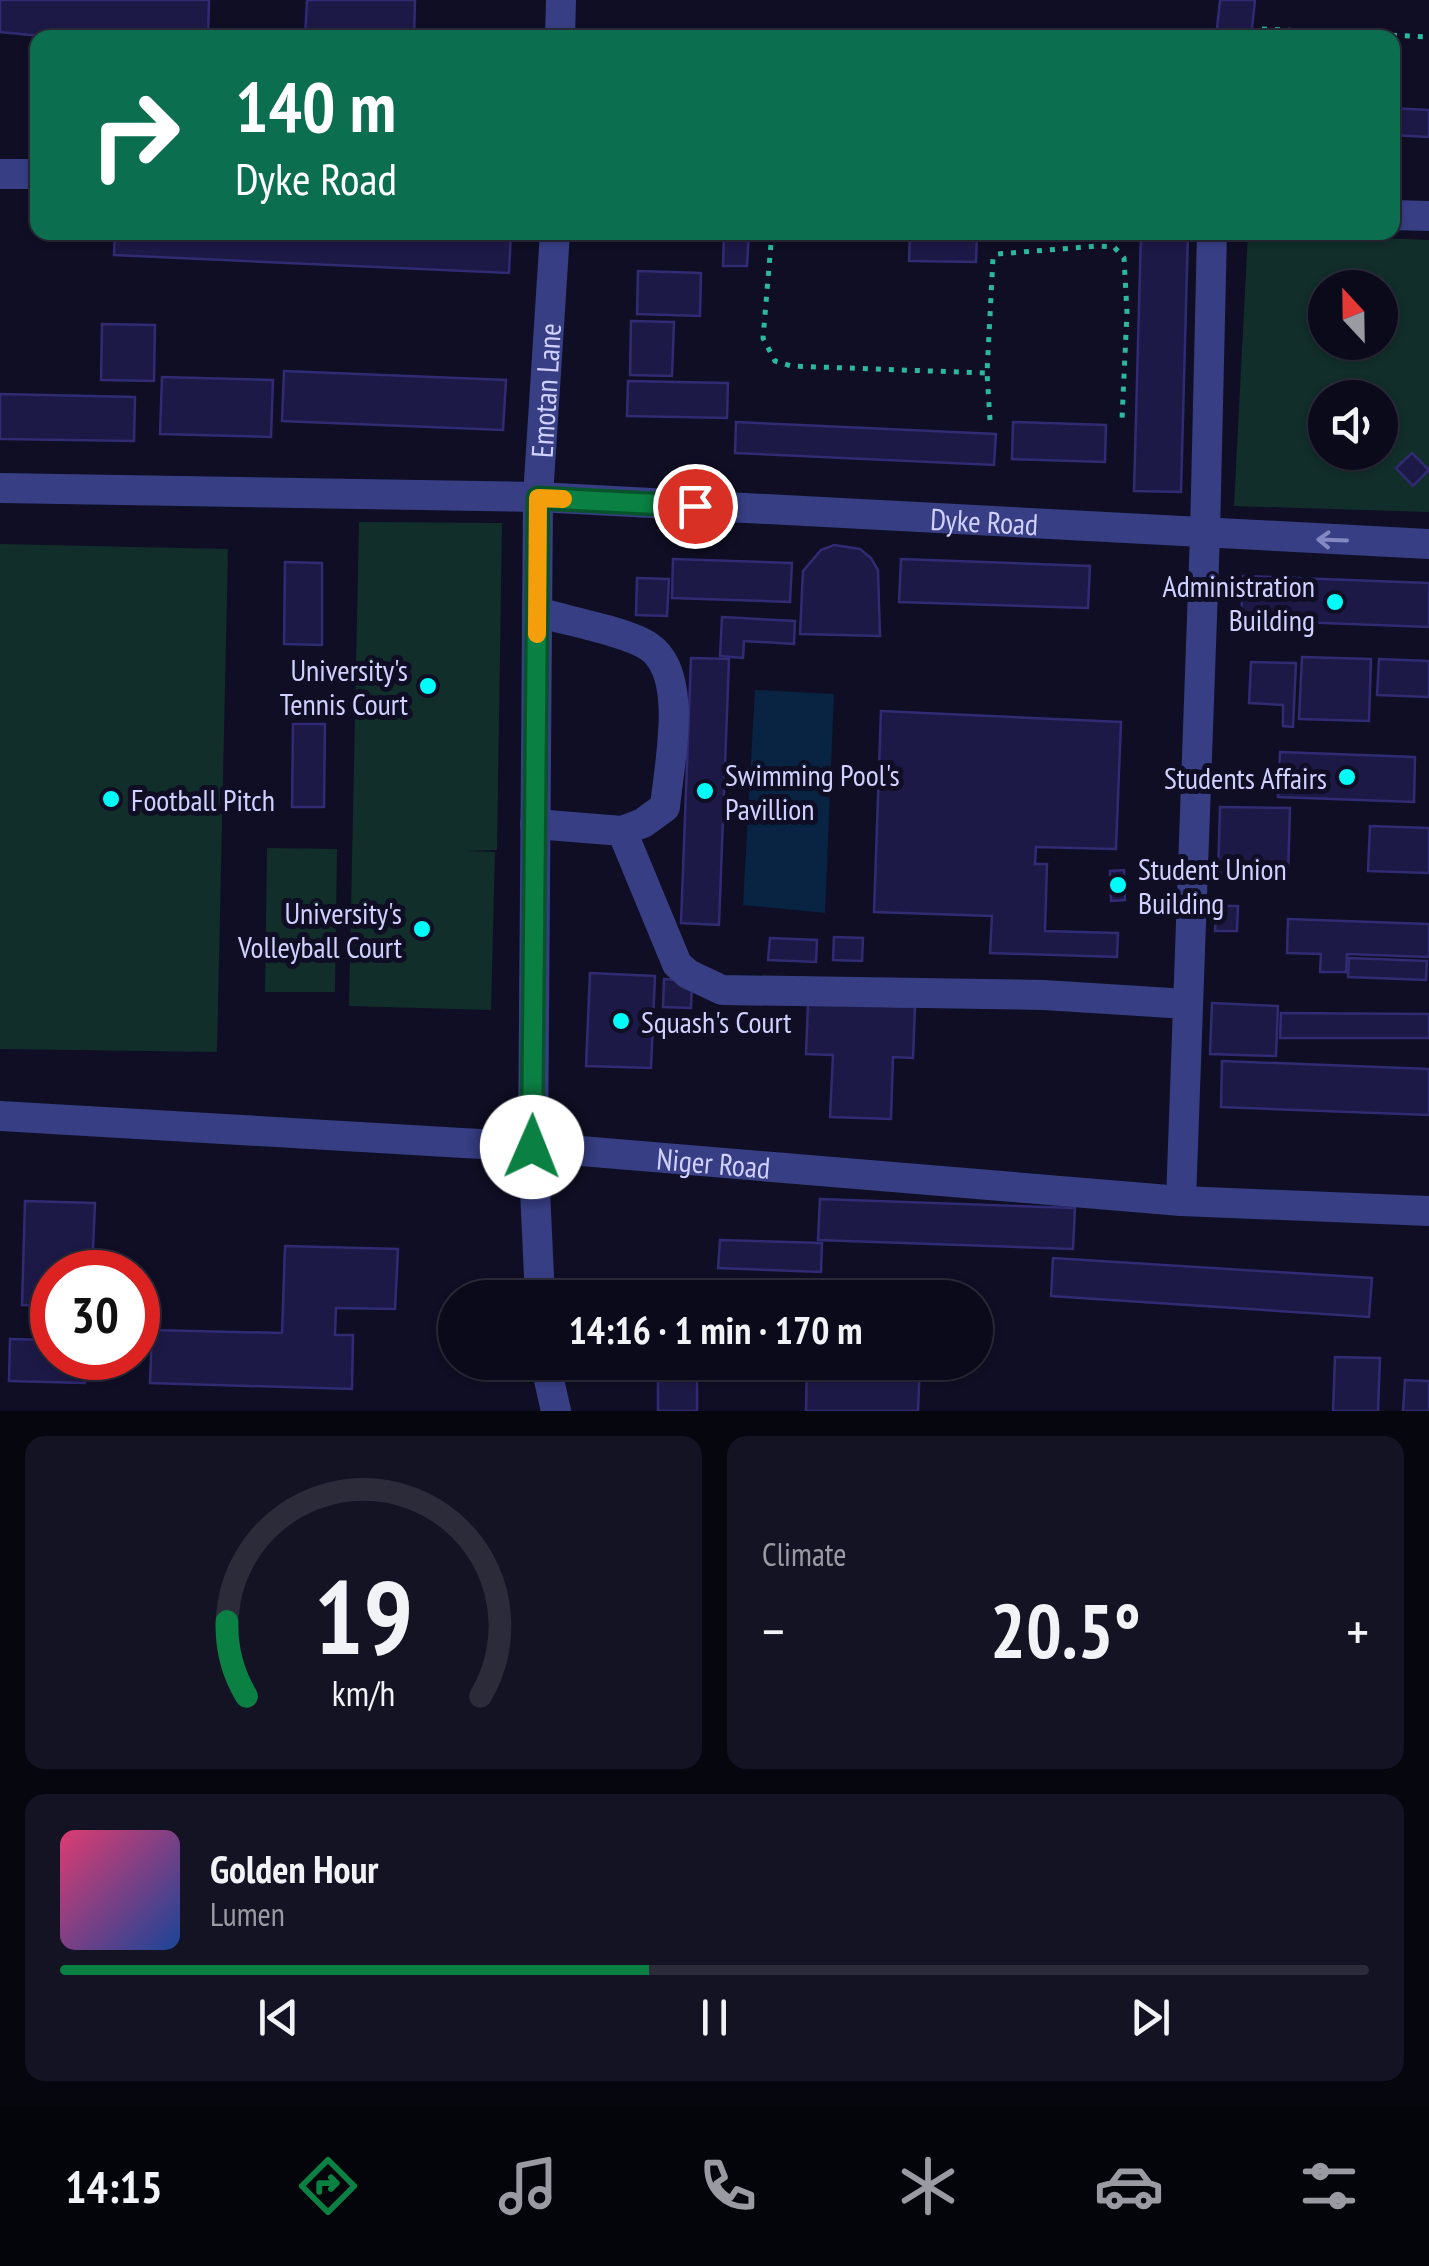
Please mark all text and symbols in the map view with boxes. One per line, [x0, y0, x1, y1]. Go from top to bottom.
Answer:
text: 140 m [235, 61, 396, 151]
icon: right [70, 70, 200, 200]
text: Dyke Road [235, 149, 397, 207]
north arrow [1308, 270, 1398, 360]
map controls [1308, 270, 1398, 470]
street label: Emotan Lane [521, 322, 569, 459]
button: sound [1308, 380, 1398, 470]
pin [653, 464, 738, 549]
icon: arrive [668, 479, 723, 534]
street label: Dyke Road [929, 498, 1039, 543]
one-way arrow [1316, 530, 1348, 549]
place label: Administration Building [1163, 566, 1315, 639]
marker: Administration Building [1324, 591, 1346, 613]
place label: University's Tennis Court [280, 650, 409, 723]
marker: University's Tennis Court [417, 675, 439, 697]
place label: Swimming Pool's Pavillion [725, 755, 900, 828]
place label: Students Affairs [1164, 758, 1327, 797]
marker: Students Affairs [1336, 766, 1358, 788]
place label: Football Pitch [131, 780, 275, 819]
marker: Swimming Pool's Pavillion [694, 780, 716, 802]
marker: Football Pitch [100, 788, 122, 810]
place label: Student Union Building [1138, 849, 1287, 922]
marker: Student Union Building [1107, 874, 1129, 896]
place label: University's Volleyball Court [237, 893, 403, 966]
marker: University's Volleyball Court [411, 918, 433, 940]
place label: Squash's Court [641, 1002, 792, 1041]
marker: Squash's Court [610, 1010, 632, 1032]
position arrow [480, 1095, 584, 1199]
street label: Niger Road [655, 1138, 772, 1186]
speed limit sign: 30 [30, 1250, 160, 1380]
text: 14:16 · 1 min · 170 m [569, 1305, 862, 1354]
text: Climate [762, 1533, 846, 1575]
text: 19 [314, 1548, 413, 1683]
text: 20.5° [990, 1582, 1141, 1679]
text: − [762, 1595, 785, 1666]
text: + [1346, 1595, 1369, 1666]
text: km/h [332, 1670, 395, 1716]
text: Golden Hour [210, 1844, 379, 1893]
text: Lumen [210, 1893, 285, 1935]
icon: previous [251, 1990, 306, 2045]
icon: pause [687, 1990, 742, 2045]
icon: next [1123, 1990, 1178, 2045]
icon: directions [293, 2151, 363, 2221]
icon: music [493, 2151, 563, 2221]
icon: phone [693, 2151, 763, 2221]
icon: climate [893, 2151, 963, 2221]
icon: car [1094, 2151, 1164, 2221]
icon: filters [1294, 2151, 1364, 2221]
text: 14:15 [65, 2157, 162, 2215]

